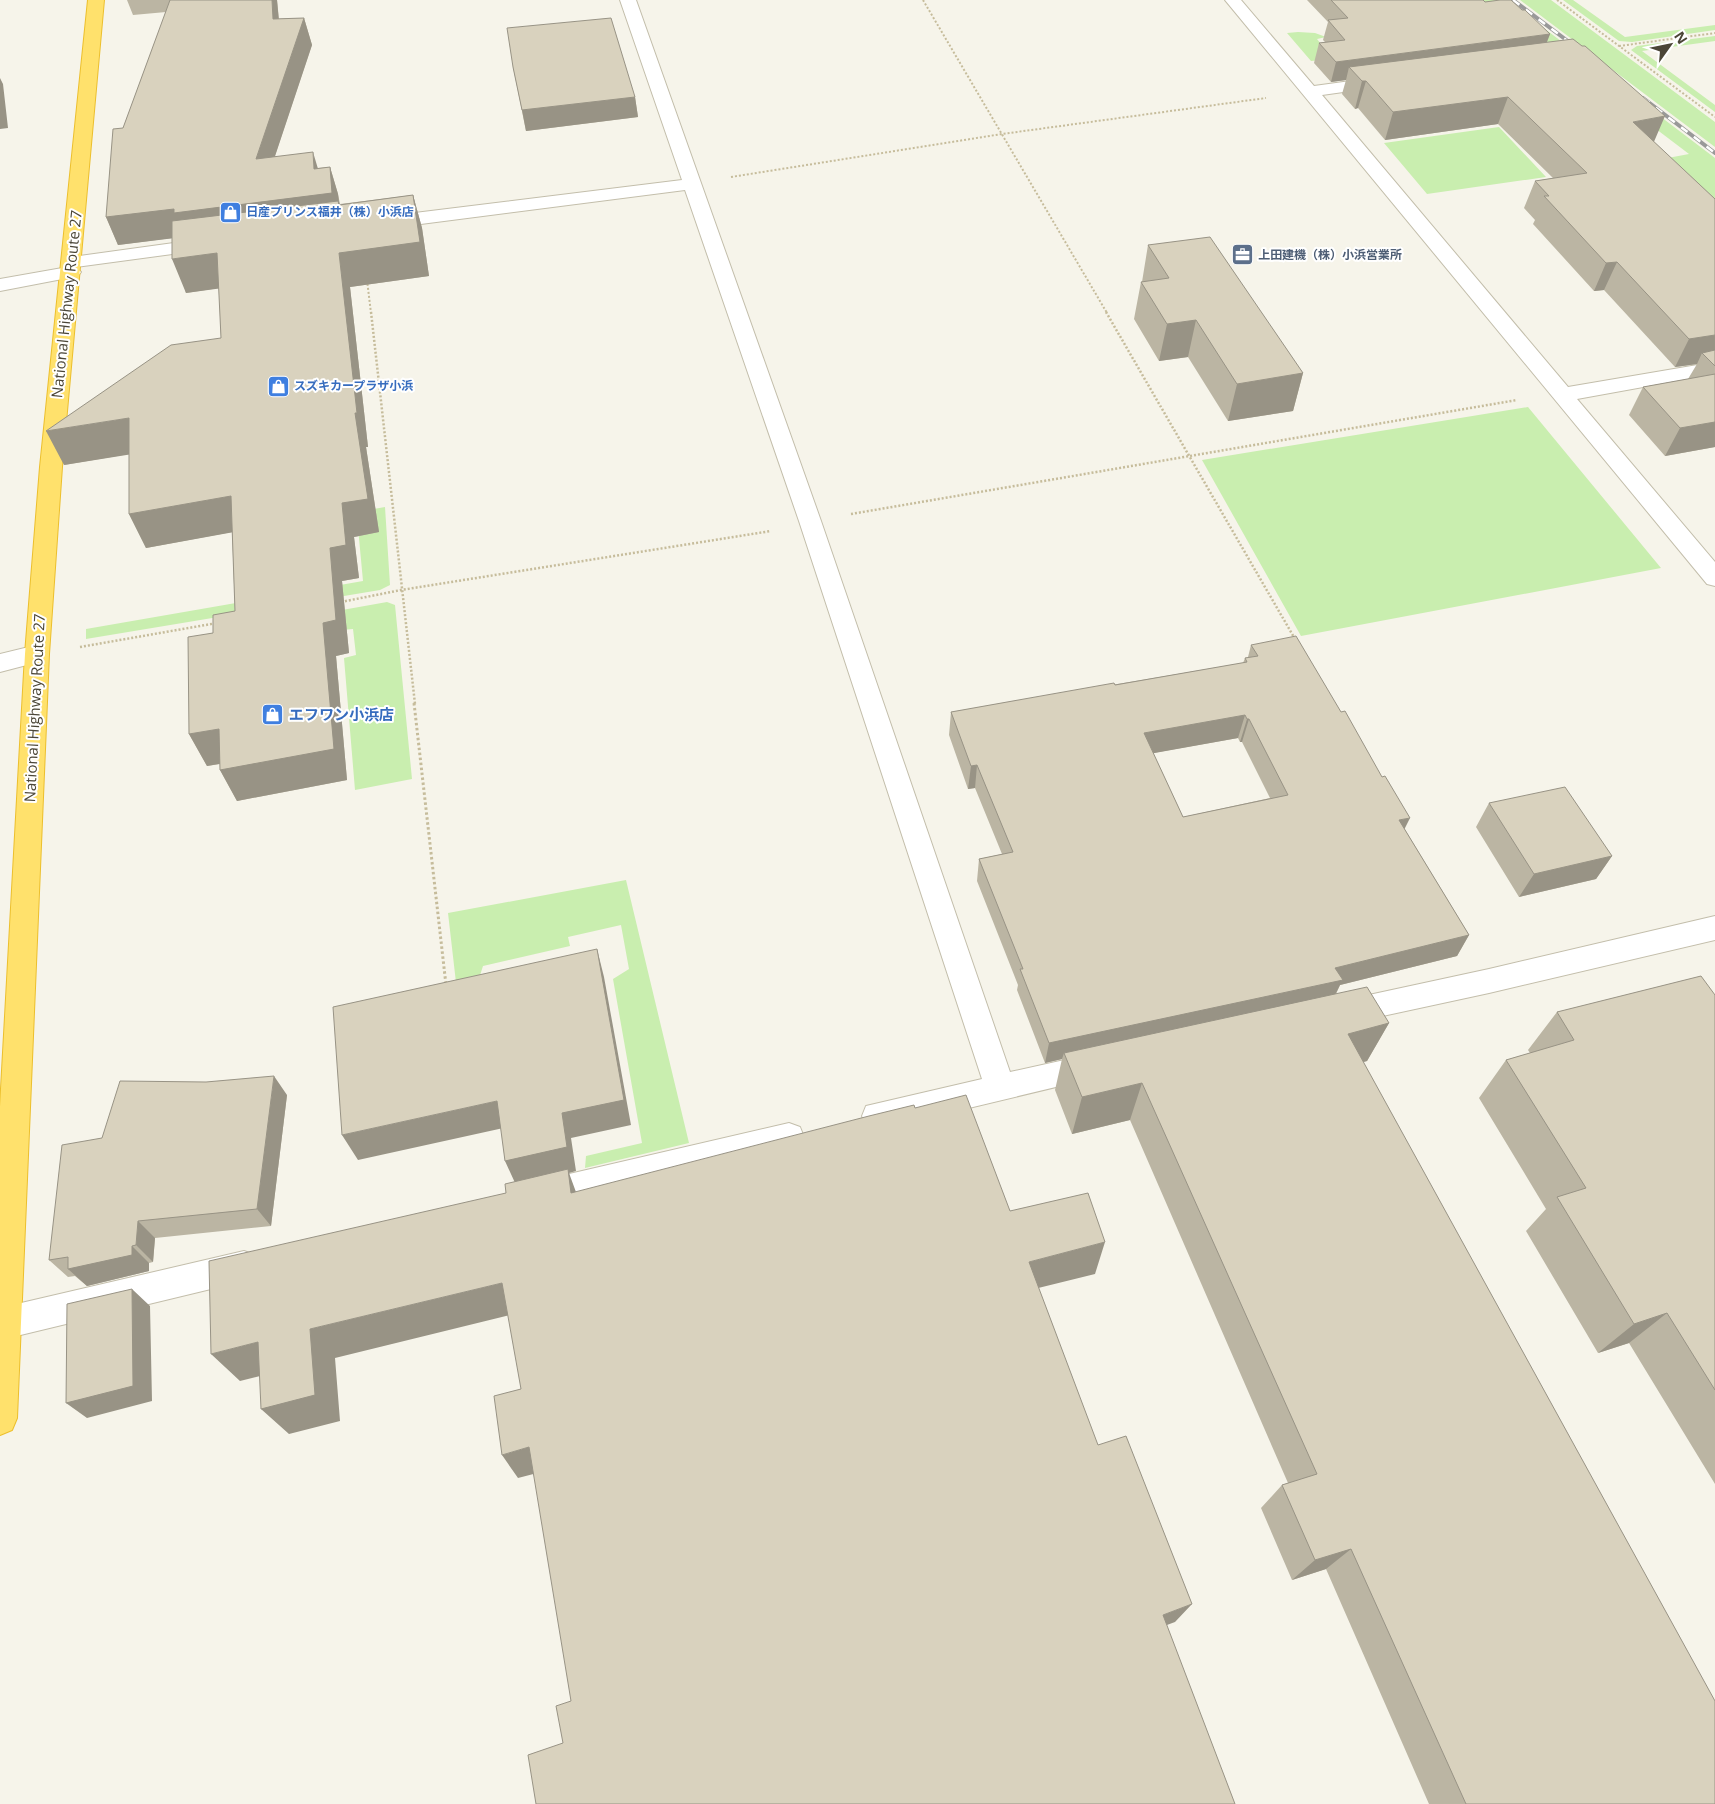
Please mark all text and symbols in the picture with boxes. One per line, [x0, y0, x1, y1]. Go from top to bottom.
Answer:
north arrow [1645, 20, 1695, 70]
text: N [1670, 28, 1692, 48]
shop icon: 日産プリンス福井（株）小浜店 [218, 200, 242, 224]
place label: 日産プリンス福井（株）小浜店 [246, 203, 414, 220]
street label: National Highway Route 27 [46, 209, 86, 399]
office icon: 上田建機（株）小浜営業所 [1230, 243, 1254, 267]
place label: 上田建機（株）小浜営業所 [1258, 246, 1402, 263]
shop icon: スズキカープラザ小浜 [266, 374, 290, 398]
place label: スズキカープラザ小浜 [294, 377, 413, 394]
street label: National Highway Route 27 [19, 613, 49, 803]
shop icon: エフワン小浜店 [261, 703, 285, 727]
place label: エフワン小浜店 [289, 704, 394, 724]

